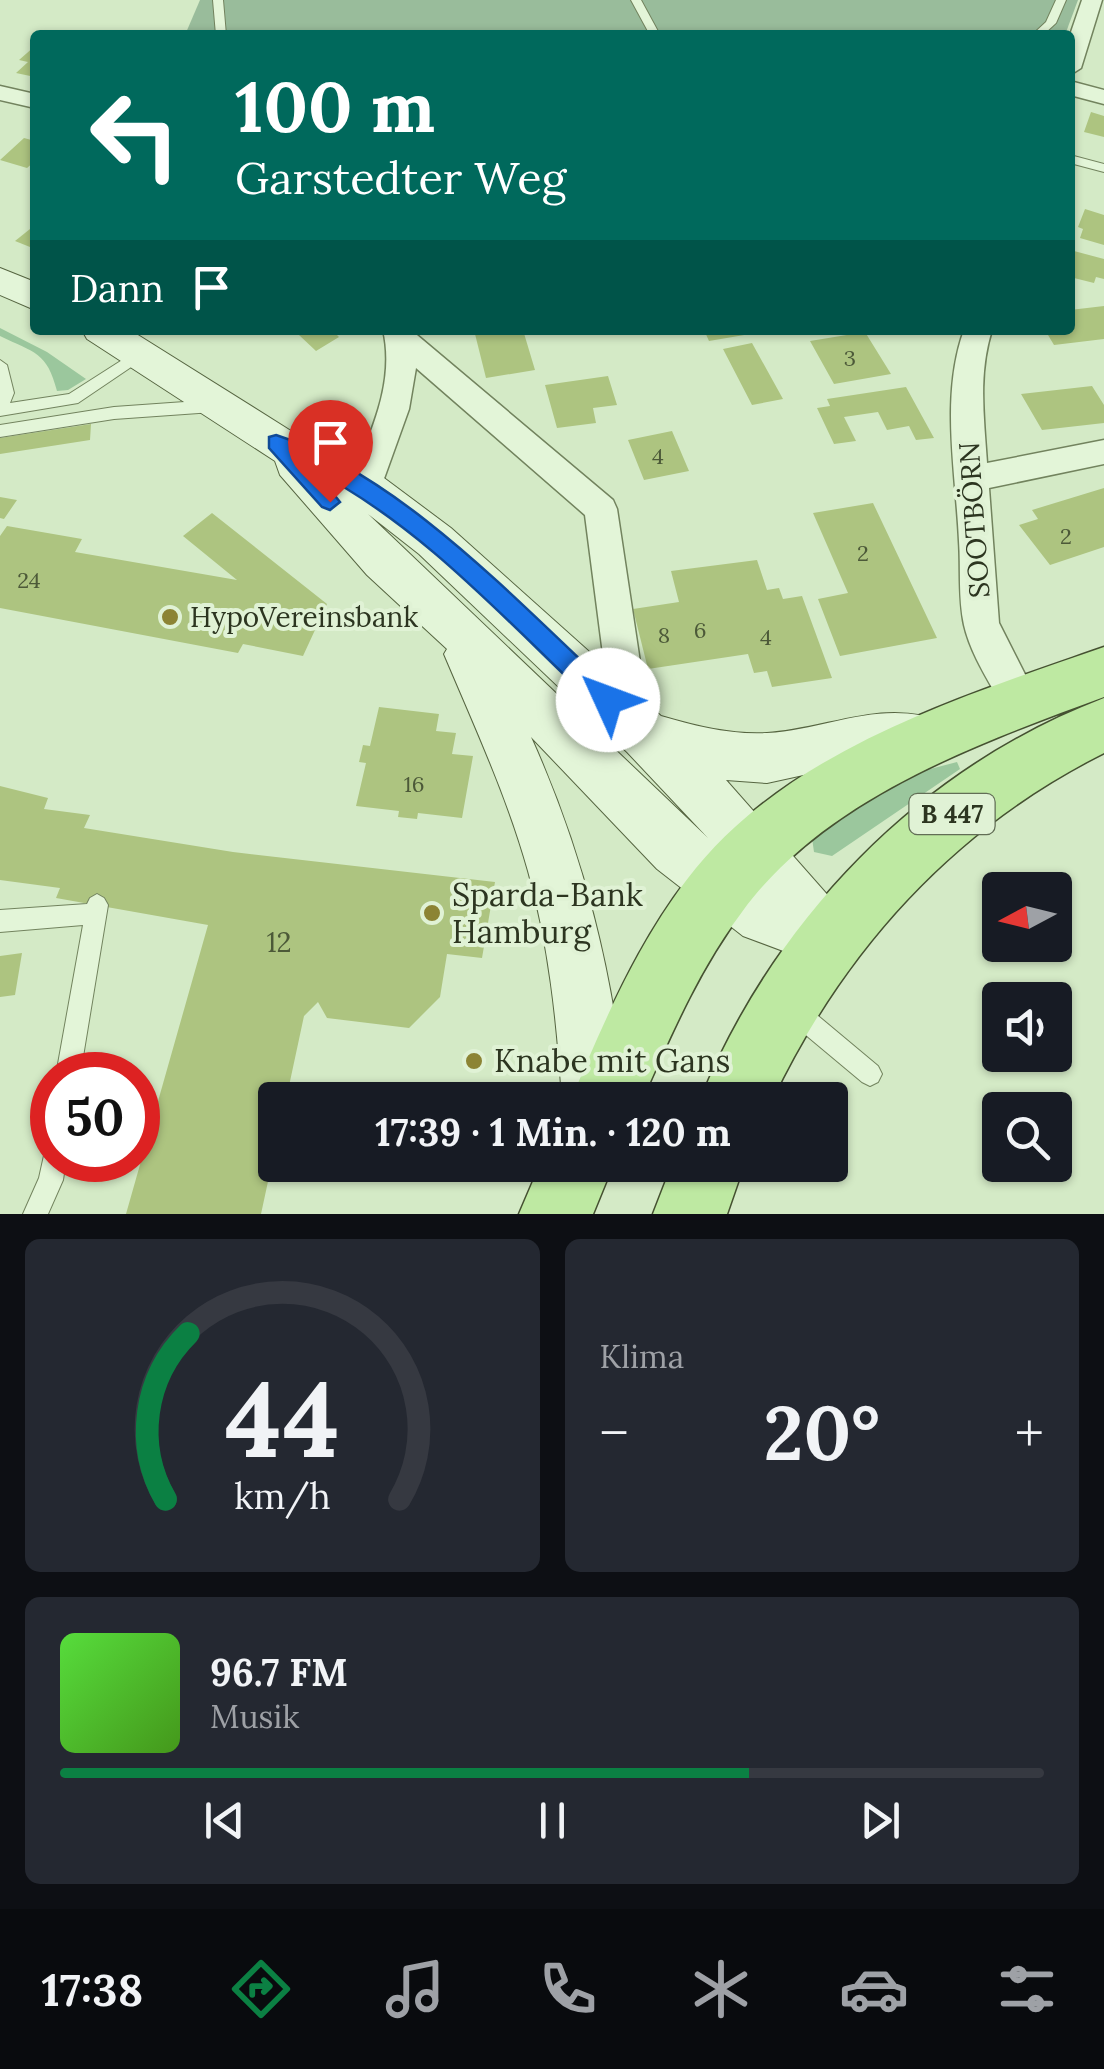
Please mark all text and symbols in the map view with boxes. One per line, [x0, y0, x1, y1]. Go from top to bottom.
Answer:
text: 100 m [235, 62, 435, 151]
icon: left [70, 70, 200, 200]
text: Garstedter Weg [235, 149, 566, 206]
icon: arrive [184, 260, 239, 315]
text: Dann [70, 264, 164, 312]
house number: 3 [844, 344, 856, 372]
pin [288, 400, 373, 503]
icon: arrive [303, 415, 358, 470]
street label: SOOTBÖRN [951, 441, 997, 599]
house number: 4 [652, 442, 664, 470]
house number: 2 [1060, 522, 1072, 550]
house number: 2 [857, 539, 869, 567]
house number: 24 [17, 566, 41, 594]
place label: HypoVereinsbank [190, 599, 418, 635]
marker: HypoVereinsbank [159, 606, 181, 628]
house number: 6 [694, 616, 706, 644]
house number: 8 [658, 621, 670, 649]
house number: 4 [760, 623, 772, 651]
position arrow [556, 648, 660, 752]
house number: 16 [404, 770, 424, 798]
road number: B 447 [910, 794, 994, 834]
north arrow [982, 872, 1072, 962]
map controls [982, 872, 1072, 1182]
place label: Sparda-Bank Hamburg [452, 874, 643, 952]
marker: Sparda-Bank Hamburg [421, 902, 443, 924]
house number: 12 [266, 924, 292, 960]
button: sound [982, 982, 1072, 1072]
place label: Knabe mit Gans [494, 1040, 730, 1081]
marker: Knabe mit Gans [463, 1050, 485, 1072]
speed limit sign: 50 [30, 1052, 160, 1182]
button: search [982, 1092, 1072, 1182]
text: 17:39 · 1 Min. · 120 m [375, 1108, 731, 1156]
text: Klima [600, 1336, 684, 1377]
text: 44 [225, 1352, 340, 1485]
text: 20° [764, 1385, 880, 1481]
text: − [600, 1398, 629, 1468]
text: + [1015, 1398, 1044, 1468]
text: km/h [234, 1473, 331, 1519]
text: 96.7 FM [210, 1648, 348, 1696]
text: Musik [210, 1696, 299, 1737]
icon: previous [197, 1793, 252, 1848]
icon: pause [525, 1793, 580, 1848]
icon: next [853, 1793, 908, 1848]
icon: directions [226, 1954, 296, 2024]
icon: music [380, 1954, 450, 2024]
icon: phone [533, 1954, 603, 2024]
icon: climate [686, 1954, 756, 2024]
icon: car [839, 1954, 909, 2024]
icon: filters [992, 1954, 1062, 2024]
text: 17:38 [42, 1961, 143, 2018]

